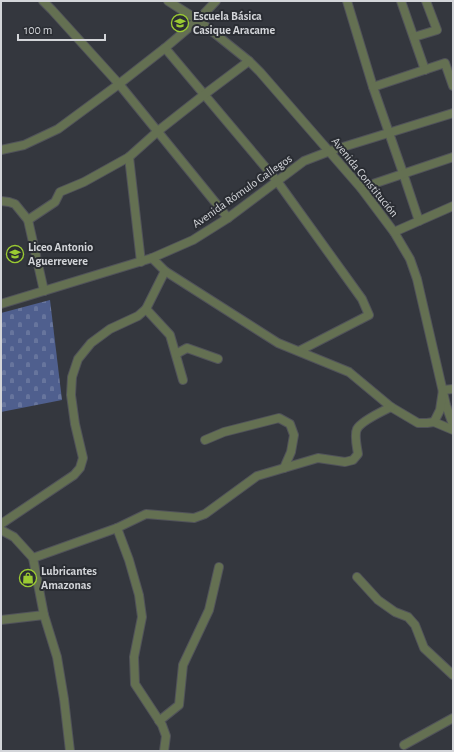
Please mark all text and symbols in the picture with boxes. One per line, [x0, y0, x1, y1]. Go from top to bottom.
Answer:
place label: Escuela Básica Casique Aracame [193, 10, 276, 36]
school or university icon: Escuela Básica Casique Aracame [170, 13, 190, 33]
scale bar [18, 16, 105, 42]
text: 100 m [24, 24, 52, 36]
street label: Avenida Constitución [329, 135, 401, 219]
street label: Avenida Rómulo Gallegos [190, 152, 294, 230]
place label: Liceo Antonio Aguerrevere [28, 241, 93, 267]
school or university icon: Liceo Antonio Aguerrevere [5, 244, 25, 264]
place label: Lubricantes Amazonas [41, 565, 97, 591]
shop icon: Lubricantes Amazonas [18, 568, 38, 588]

